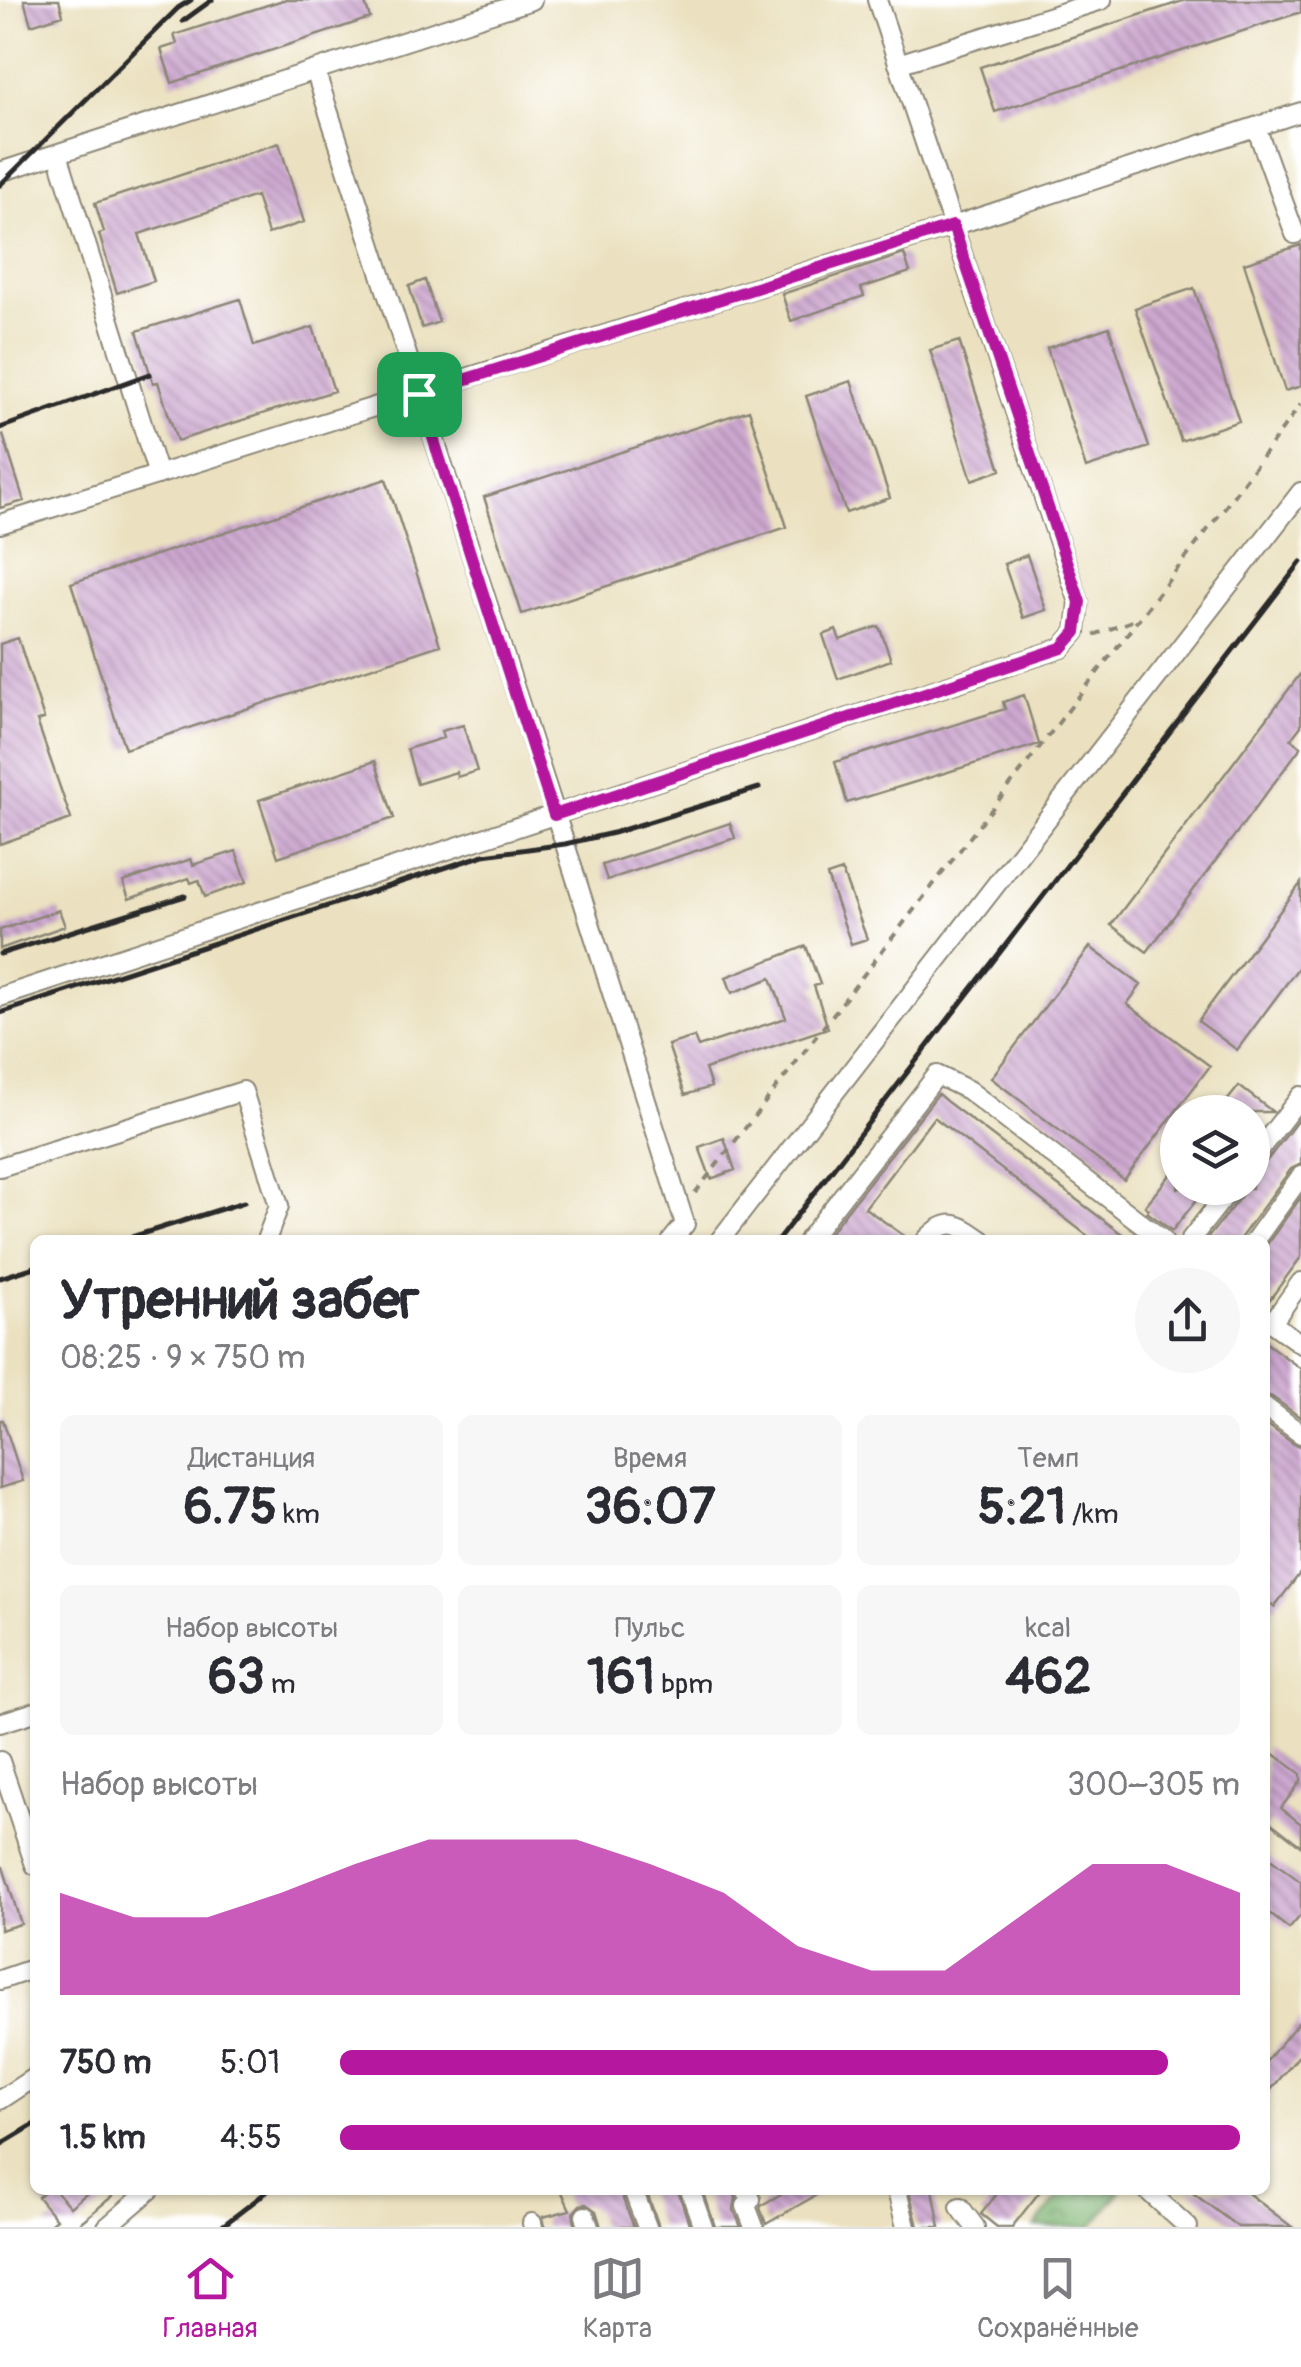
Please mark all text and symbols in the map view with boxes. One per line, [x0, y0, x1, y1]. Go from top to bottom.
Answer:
pin [377, 352, 462, 437]
icon: arrive [392, 367, 447, 422]
map controls [1160, 1095, 1270, 1205]
button: layers [1160, 1095, 1270, 1205]
text: Утренний забег [60, 1266, 419, 1335]
button: share [1135, 1268, 1240, 1373]
text: 08:25 · 9 × 750 m [60, 1338, 305, 1378]
text: Дистанция [188, 1441, 315, 1476]
text: Время [613, 1441, 687, 1476]
text: Темп [1017, 1441, 1079, 1476]
text: 6.75 [184, 1476, 277, 1539]
text: 36:07 [585, 1476, 715, 1539]
text: 5:21 [978, 1476, 1066, 1539]
text: km [277, 1497, 320, 1532]
text: /km [1066, 1497, 1119, 1532]
text: Набор высоты [165, 1611, 338, 1646]
text: Пульс [615, 1611, 685, 1646]
text: kcal [1026, 1611, 1071, 1646]
text: 63 [208, 1646, 265, 1709]
text: 161 [587, 1646, 655, 1709]
text: 462 [1005, 1646, 1091, 1709]
text: m [265, 1667, 296, 1702]
text: bpm [655, 1667, 713, 1702]
text: Набор высоты [60, 1765, 258, 1805]
text: 300–305 m [1067, 1765, 1240, 1805]
text: 750 m [60, 2043, 152, 2083]
text: 5:01 [220, 2043, 280, 2083]
text: 1.5 km [60, 2118, 146, 2158]
text: 4:55 [220, 2118, 282, 2158]
tab: Главная [163, 2251, 258, 2346]
tab: Карта [583, 2251, 652, 2346]
tab: Сохранённые [977, 2251, 1138, 2346]

